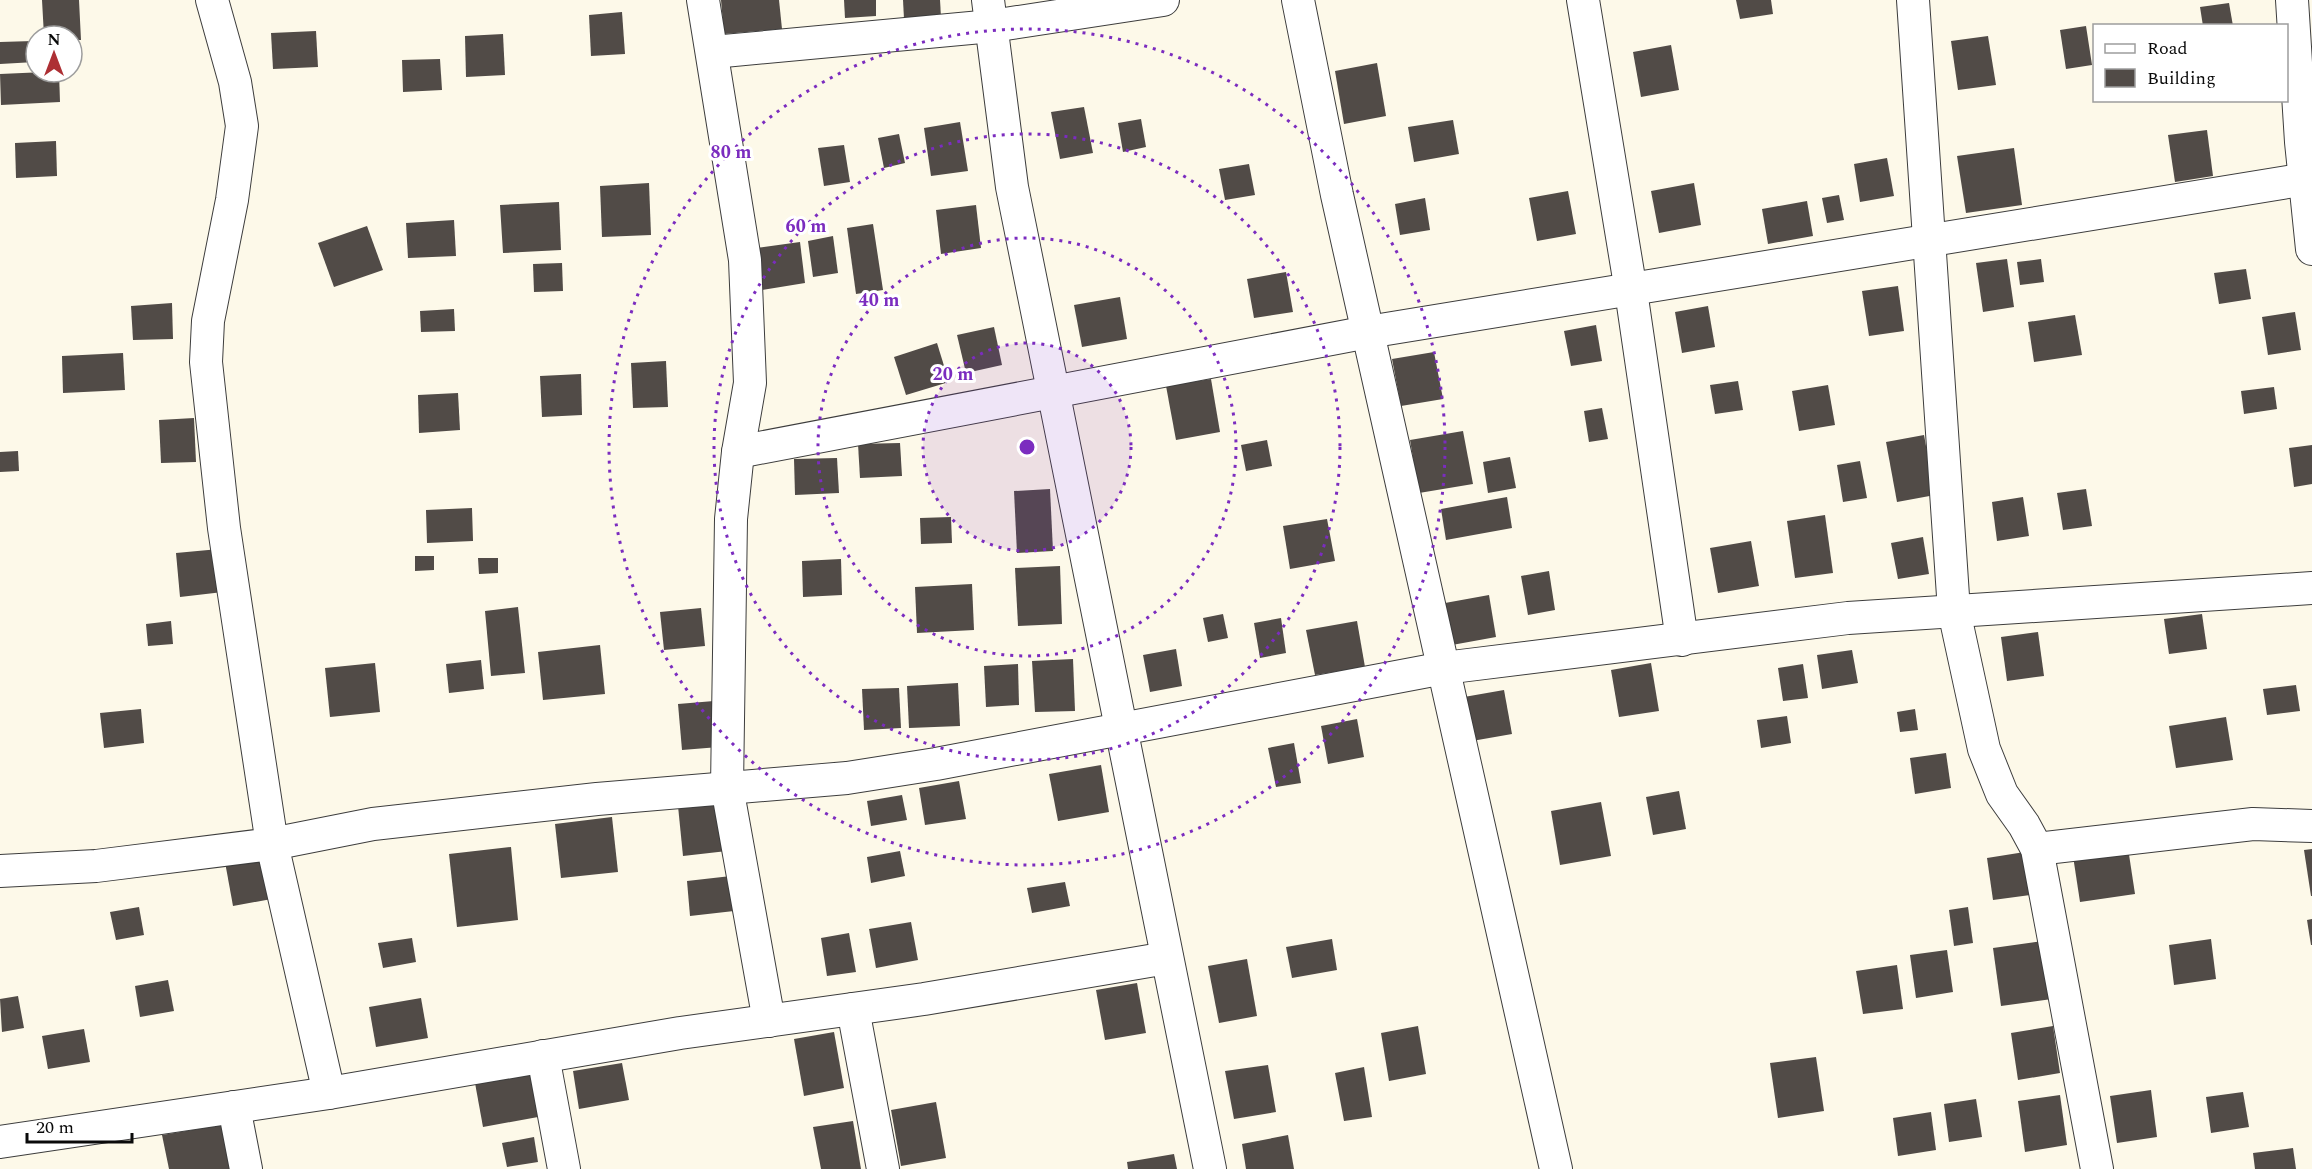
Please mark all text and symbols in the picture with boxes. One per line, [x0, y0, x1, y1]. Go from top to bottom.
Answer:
north arrow [24, 24, 84, 84]
legend [2093, 24, 2288, 102]
text: N [47, 28, 61, 52]
text: Road [2147, 35, 2188, 62]
text: Building [2147, 65, 2216, 92]
text: 80 m [711, 139, 751, 166]
text: 60 m [786, 213, 826, 240]
text: 40 m [859, 287, 899, 314]
text: 20 m [933, 361, 973, 388]
centre of rings [1017, 437, 1037, 457]
scale bar [27, 1106, 132, 1144]
text: 20 m [36, 1114, 74, 1141]

